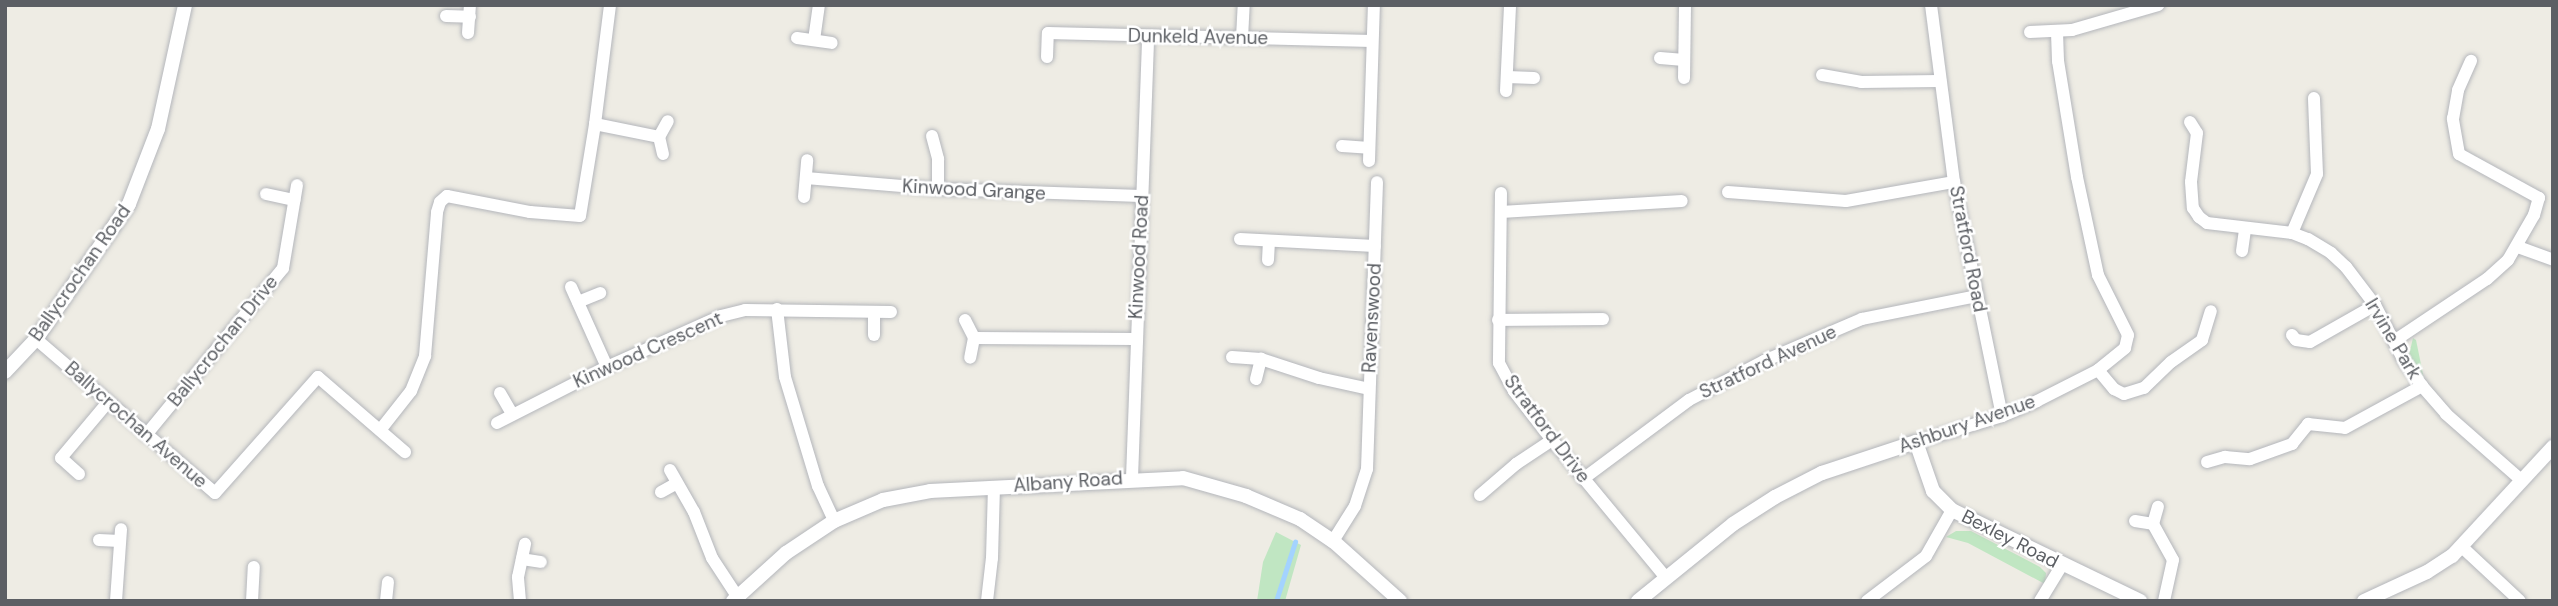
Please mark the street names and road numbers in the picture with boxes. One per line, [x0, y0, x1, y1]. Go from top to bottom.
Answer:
street label: Dunkeld Avenue [1128, 24, 1268, 50]
street label: Kinwood Grange [902, 175, 1046, 205]
street label: Stratford Road [1945, 184, 1991, 314]
street label: Kinwood Road [1124, 194, 1154, 320]
street label: Ballycrochan Road [24, 200, 136, 346]
street label: Ravenswood [1358, 262, 1386, 374]
street label: Ballycrochan Drive [163, 271, 283, 411]
street label: Irvine Park [2360, 294, 2426, 384]
street label: Kinwood Crescent [570, 307, 726, 393]
street label: Stratford Avenue [1696, 320, 1840, 404]
street label: Ballycrochan Avenue [60, 357, 212, 493]
street label: Stratford Drive [1499, 371, 1595, 487]
street label: Ashbury Avenue [1896, 390, 2038, 458]
street label: Albany Road [1013, 467, 1123, 497]
street label: Bexley Road [1958, 505, 2062, 573]

